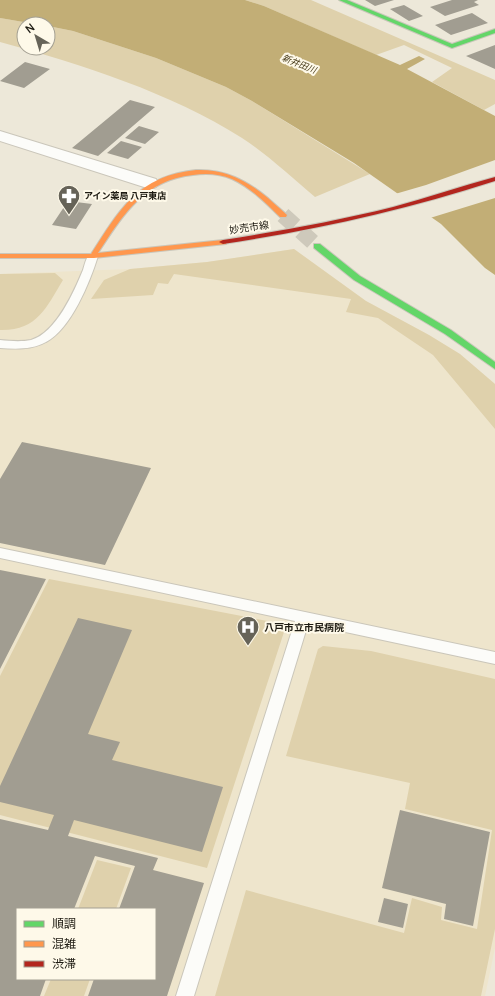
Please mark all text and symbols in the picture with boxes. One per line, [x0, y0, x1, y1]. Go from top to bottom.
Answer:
north arrow [16, 16, 56, 56]
text: N [22, 19, 37, 36]
water label: 新井田川 [280, 51, 319, 77]
pharmacy icon: アイン薬局 八戸東店 [56, 183, 82, 216]
place label: アイン薬局 八戸東店 [84, 189, 166, 202]
street label: 妙売市線 [228, 217, 270, 237]
hospital icon: 八戸市立市民病院 [235, 614, 261, 647]
place label: 八戸市立市民病院 [264, 620, 344, 634]
legend [16, 908, 156, 980]
text: 順調 [52, 915, 76, 932]
text: 混雑 [52, 935, 76, 952]
text: 渋滞 [52, 955, 76, 972]

